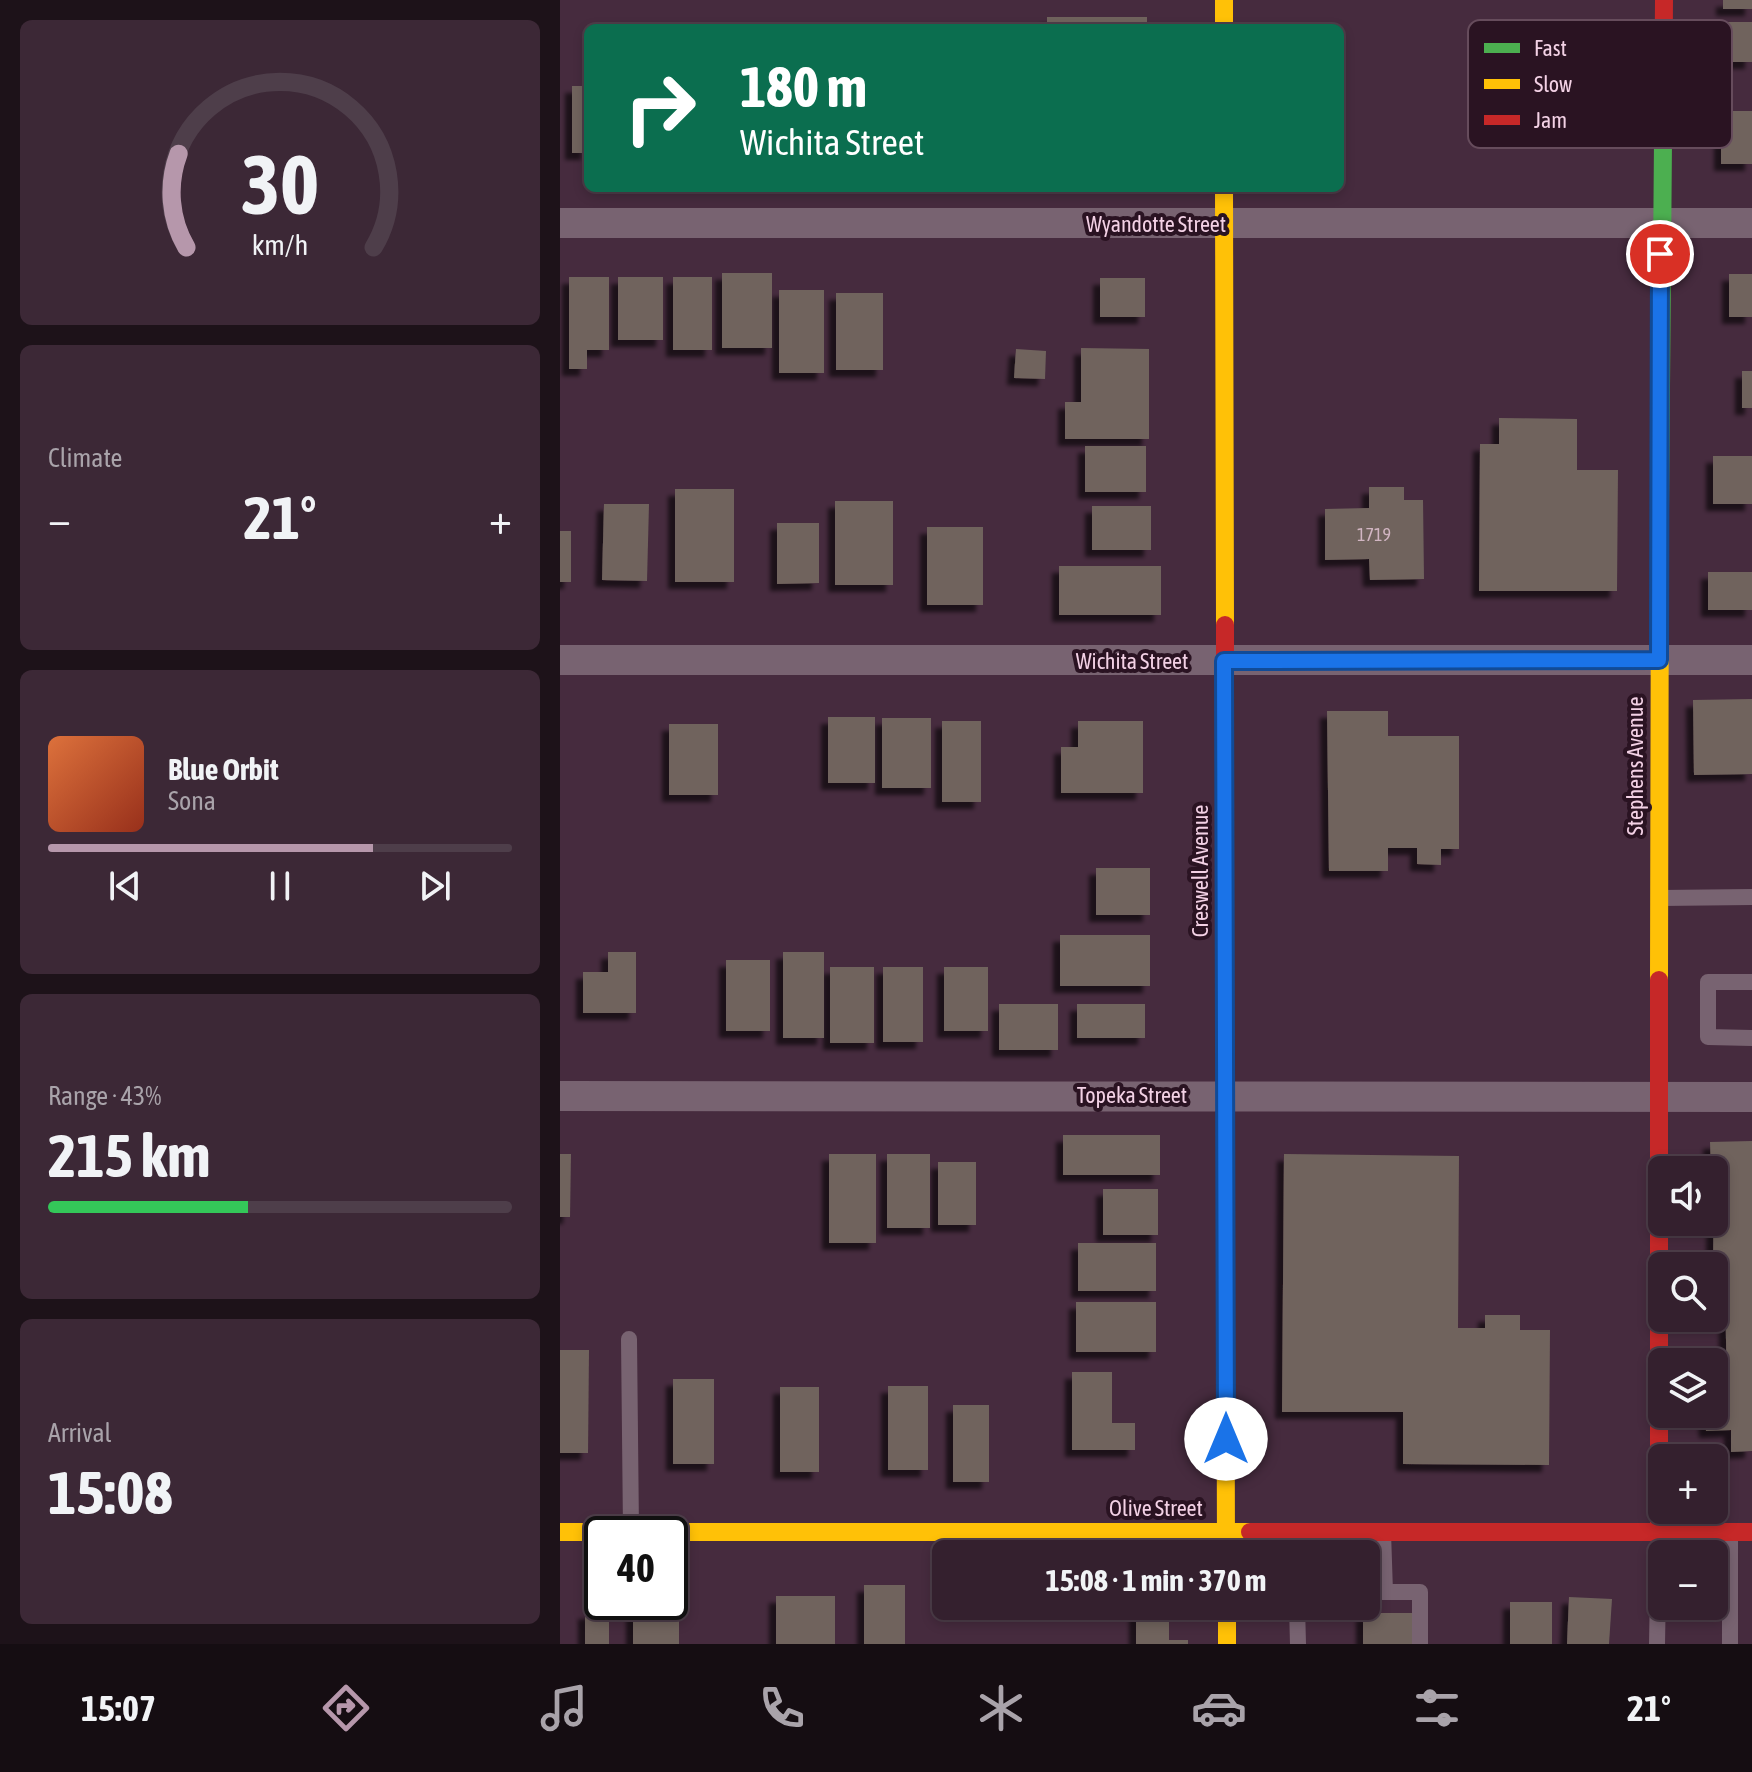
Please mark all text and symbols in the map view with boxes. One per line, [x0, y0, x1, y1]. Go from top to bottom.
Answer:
legend [1468, 20, 1732, 148]
text: Fast [1534, 35, 1567, 61]
text: 180 m [740, 55, 867, 119]
icon: right [608, 56, 712, 160]
text: Slow [1534, 71, 1572, 97]
text: Jam [1534, 107, 1567, 133]
text: Wichita Street [740, 121, 924, 163]
text: 30 [241, 136, 319, 232]
street label: Wyandotte Street [1086, 211, 1226, 237]
pin [1626, 220, 1694, 288]
text: km/h [252, 229, 308, 262]
icon: arrive [1638, 232, 1682, 276]
text: Climate [48, 443, 122, 473]
text: 21° [244, 483, 316, 552]
text: − [48, 493, 71, 543]
text: + [489, 493, 512, 543]
house number: 1719 [1357, 524, 1391, 545]
street label: Wichita Street [1076, 648, 1188, 674]
street label: Stephens Avenue [1622, 697, 1648, 835]
text: Blue Orbit [168, 752, 279, 786]
text: Sona [168, 786, 216, 816]
street label: Creswell Avenue [1187, 805, 1213, 937]
icon: previous [103, 864, 147, 908]
icon: pause [258, 864, 302, 908]
icon: next [413, 864, 457, 908]
text: Range · 43% [48, 1081, 161, 1111]
street label: Topeka Street [1077, 1082, 1187, 1108]
text: 215 km [48, 1121, 210, 1190]
map controls [1648, 1156, 1728, 1620]
button: sound [1648, 1156, 1728, 1236]
button: search [1648, 1252, 1728, 1332]
button: layers [1648, 1348, 1728, 1428]
position arrow [1184, 1397, 1268, 1481]
text: Arrival [48, 1418, 112, 1448]
button: + [1648, 1444, 1728, 1524]
text: 15:08 [48, 1458, 173, 1527]
street label: Olive Street [1109, 1495, 1203, 1521]
speed limit sign: 40 [584, 1516, 688, 1620]
button: − [1648, 1540, 1728, 1620]
text: 15:08 · 1 min · 370 m [1046, 1563, 1266, 1597]
icon: directions [318, 1680, 374, 1736]
icon: music [536, 1680, 592, 1736]
icon: phone [754, 1680, 810, 1736]
icon: climate [973, 1680, 1029, 1736]
icon: car [1191, 1680, 1247, 1736]
icon: filters [1409, 1680, 1465, 1736]
text: 15:07 [81, 1687, 156, 1729]
text: 21° [1627, 1687, 1671, 1729]

